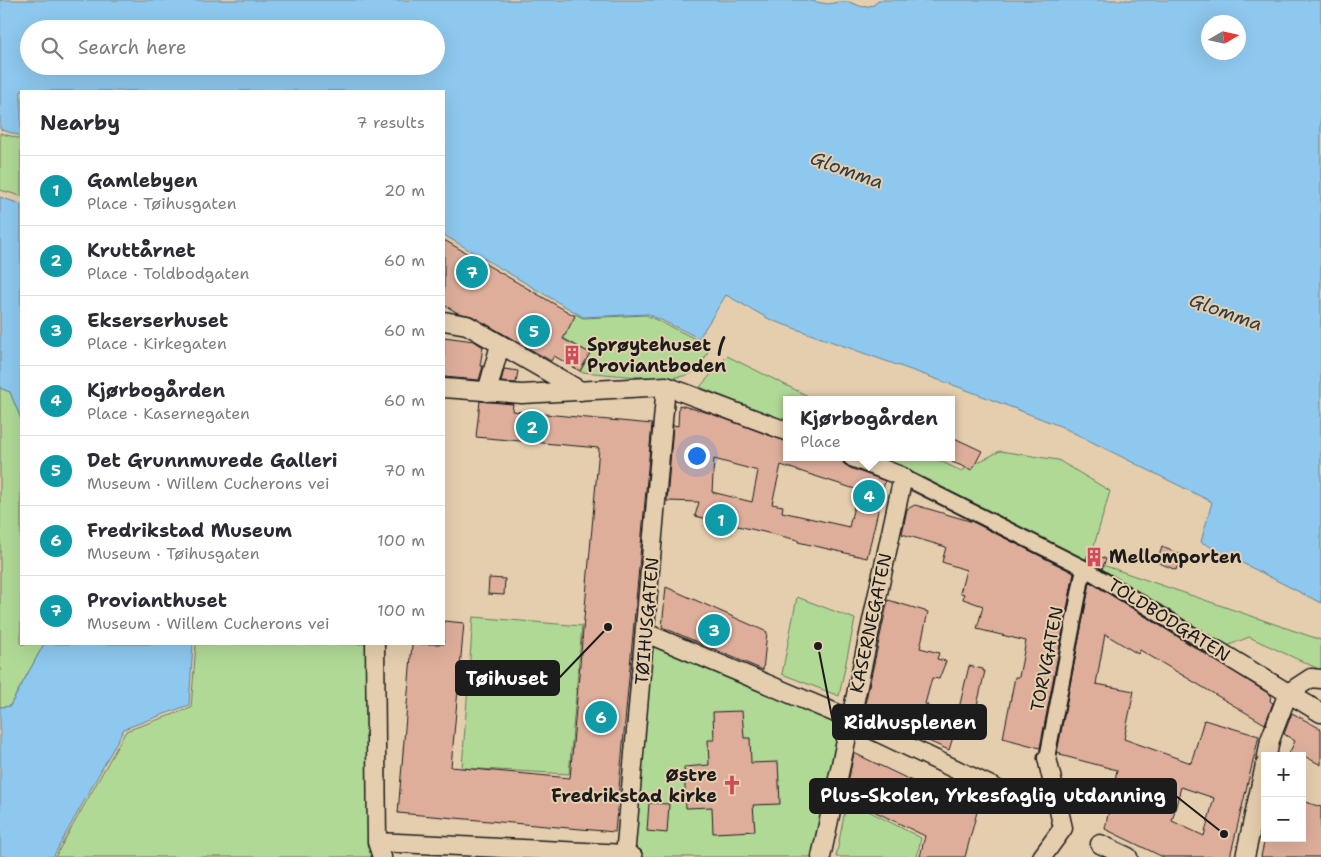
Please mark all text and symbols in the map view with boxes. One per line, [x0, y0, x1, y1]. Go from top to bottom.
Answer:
north arrow [1201, 15, 1246, 60]
search box [20, 20, 445, 75]
icon: search [38, 34, 66, 62]
text: Search here [78, 35, 187, 60]
text: Nearby [40, 109, 120, 137]
text: 7 results [356, 112, 425, 133]
water label: Glomma [807, 145, 887, 195]
text: Gamlebyen [87, 168, 198, 193]
text: 1 [52, 180, 60, 201]
text: 20 m [384, 180, 425, 201]
text: Place · Tøihusgaten [87, 193, 237, 214]
text: Kruttårnet [87, 238, 195, 263]
text: 2 [50, 250, 62, 271]
text: 60 m [384, 250, 425, 271]
pin: 7 [456, 253, 488, 291]
text: Place · Toldbodgaten [87, 263, 249, 284]
water label: Glomma [1186, 287, 1266, 337]
text: Ekserserhuset [87, 308, 228, 333]
pin: 5 [518, 312, 550, 350]
text: 3 [50, 320, 62, 341]
text: 60 m [384, 320, 425, 341]
text: Place · Kirkegaten [87, 333, 227, 354]
place label: Sprøytehuset / Proviantboden [587, 333, 726, 378]
building icon: Sprøytehuset / Proviantboden [561, 344, 583, 366]
text: Kjørbogården [87, 378, 225, 403]
text: 4 [50, 390, 62, 411]
text: 60 m [384, 390, 425, 411]
popup [783, 396, 955, 461]
text: Place · Kasernegaten [87, 403, 250, 424]
text: Kjørbogården [800, 406, 938, 431]
pin: 2 [516, 408, 548, 446]
text: Place [800, 431, 841, 452]
your location [684, 443, 710, 469]
text: Det Grunnmurede Galleri [87, 448, 338, 473]
text: 5 [51, 460, 61, 481]
text: 70 m [384, 460, 425, 481]
text: Museum · Willem Cucherons vei [87, 473, 330, 494]
pin: 4 [853, 477, 885, 515]
pin: 1 [705, 501, 737, 539]
text: Fredrikstad Museum [87, 518, 292, 543]
text: 6 [50, 530, 62, 551]
text: 100 m [377, 530, 425, 551]
text: Museum · Tøihusgaten [87, 543, 260, 564]
place label: Mellomporten [1109, 545, 1242, 569]
building icon: Mellomporten [1083, 546, 1105, 568]
street label: KASERNEGATEN [844, 551, 898, 695]
street label: TØIHUSGATEN [629, 556, 665, 686]
street label: TOLDBODGATEN [1103, 573, 1235, 667]
text: Provianthuset [87, 588, 227, 613]
text: 7 [50, 600, 62, 621]
text: 100 m [377, 600, 425, 621]
street label: TORVGATEN [1025, 604, 1069, 714]
pin: 3 [698, 611, 730, 649]
text: Museum · Willem Cucherons vei [87, 613, 330, 634]
callout: Tøihuset [456, 661, 559, 695]
text: Tøihuset [466, 666, 548, 691]
pin: 6 [585, 698, 617, 736]
callout: Ridhusplenen [833, 705, 986, 739]
text: Ridhusplenen [844, 710, 977, 735]
map controls [1261, 752, 1306, 842]
button: + [1261, 752, 1306, 797]
place label: Østre Fredrikstad kirke [551, 763, 717, 808]
church icon: Østre Fredrikstad kirke [721, 774, 743, 796]
callout: Plus-Skolen, Yrkesfaglig utdanning [810, 779, 1176, 813]
text: Plus-Skolen, Yrkesfaglig utdanning [820, 783, 1166, 808]
button: − [1261, 797, 1306, 842]

